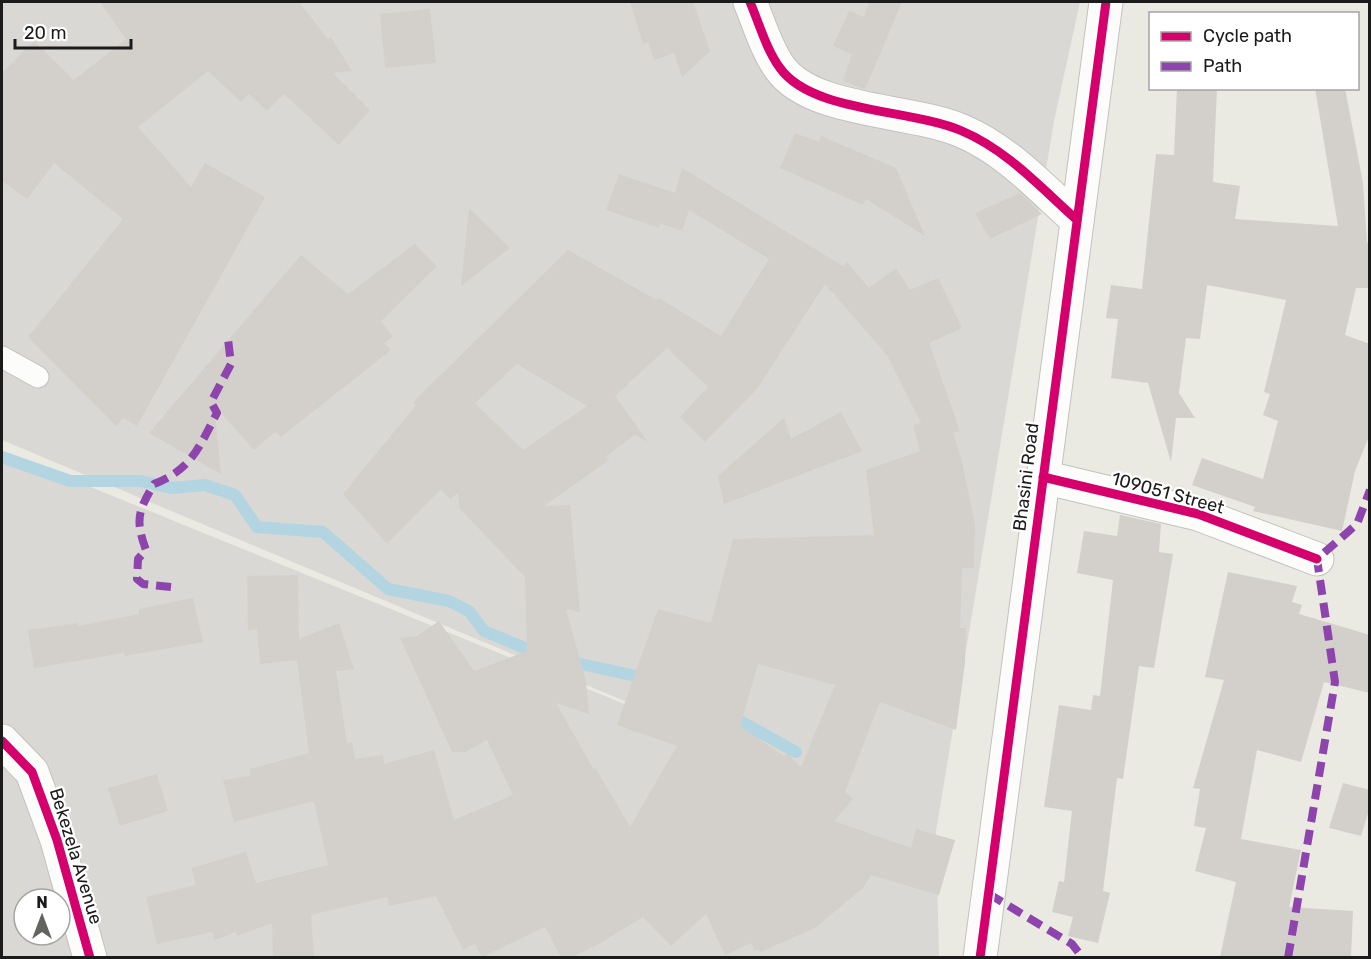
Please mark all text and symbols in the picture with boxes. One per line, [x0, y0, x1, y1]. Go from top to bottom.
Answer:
scale bar [15, 12, 130, 50]
legend [1149, 12, 1359, 90]
text: 20 m [24, 22, 66, 44]
text: Cycle path [1203, 25, 1292, 47]
text: Path [1203, 55, 1242, 77]
street label: Bhasini Road [1008, 422, 1044, 532]
street label: 109051 Street [1109, 467, 1227, 519]
street label: Bekezela Avenue [45, 785, 107, 927]
north arrow [12, 887, 72, 947]
text: N [36, 893, 48, 912]

